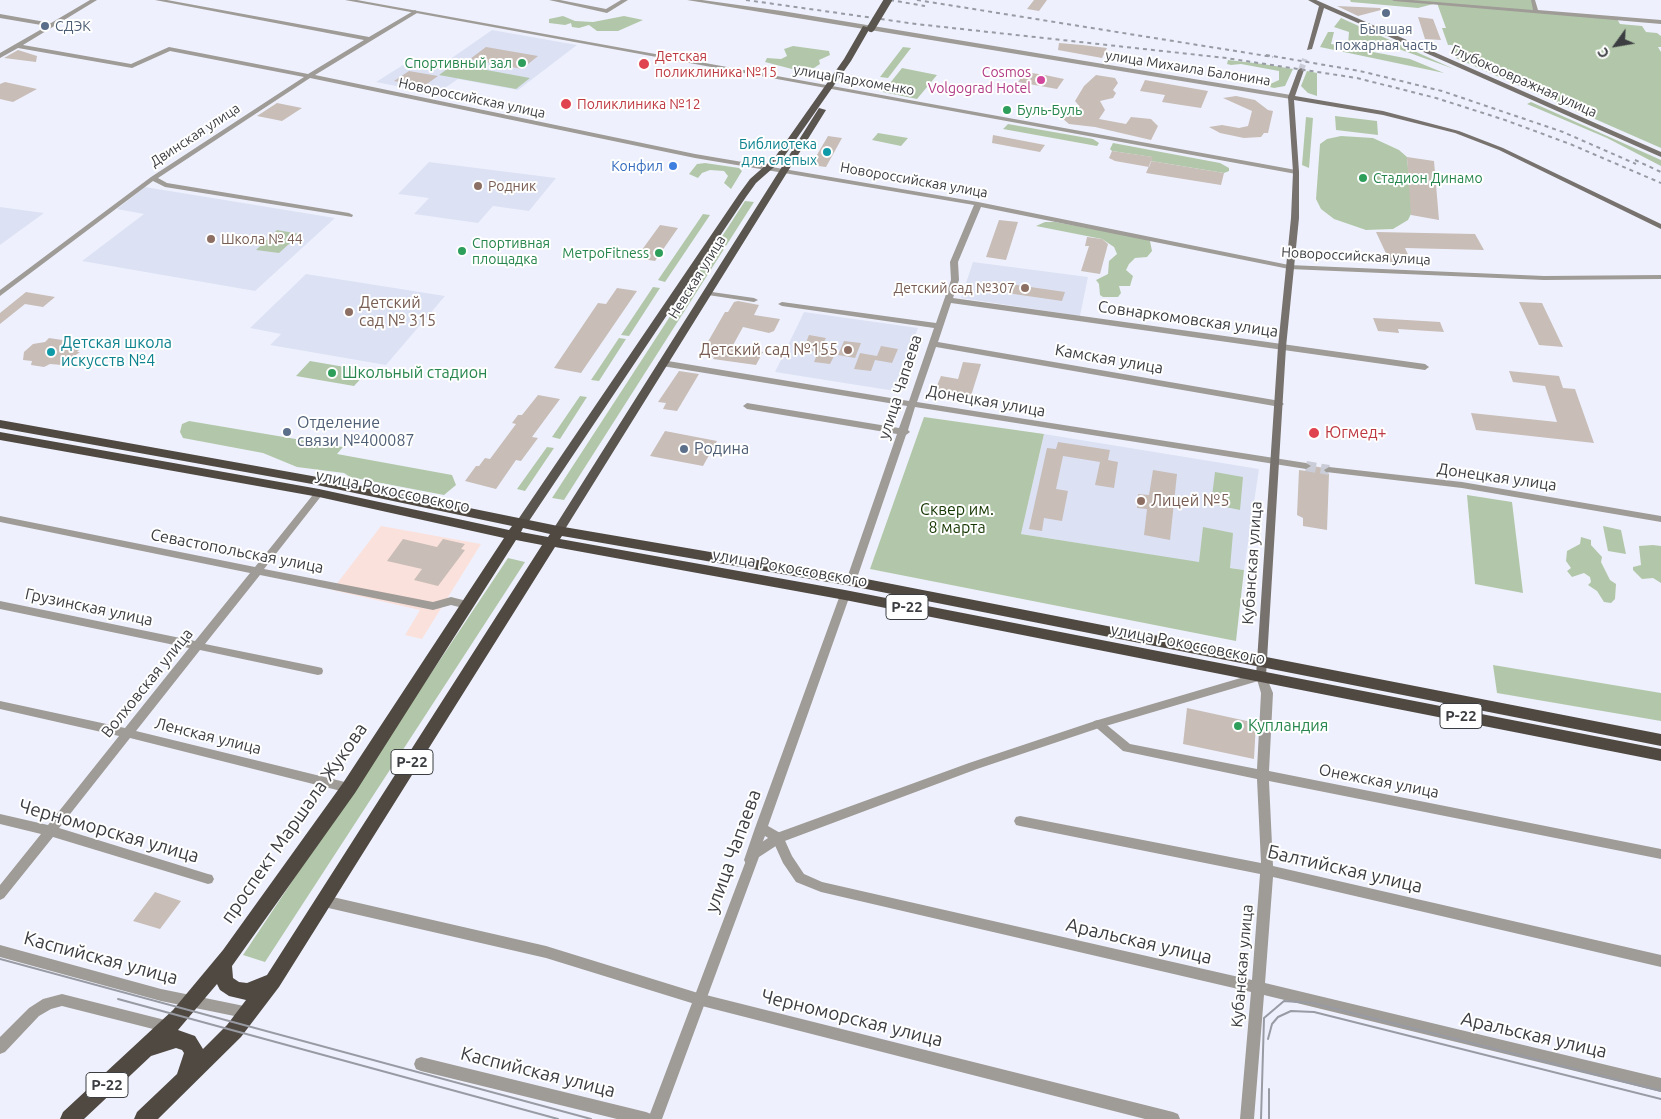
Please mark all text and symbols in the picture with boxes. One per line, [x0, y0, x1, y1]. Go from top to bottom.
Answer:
marker: Бывшая пожарная часть [1380, 7, 1392, 19]
place label: СДЭК [55, 18, 91, 34]
marker: СДЭК [39, 20, 51, 32]
north arrow [1591, 20, 1641, 70]
place label: Бывшая пожарная часть [1335, 21, 1437, 54]
street label: Глубокоовражная улица [1448, 41, 1600, 121]
text: С [1594, 45, 1612, 61]
street label: улица Михаила Балонина [1104, 47, 1272, 89]
place label: Детская поликлиника №15 [655, 48, 777, 80]
place label: Спортивный зал [405, 55, 512, 71]
marker: Спортивный зал [516, 57, 528, 69]
marker: Детская поликлиника №15 [637, 57, 651, 71]
street label: улица Пархоменко [792, 61, 916, 99]
place label: Cosmos Volgograd Hotel [928, 64, 1031, 96]
street label: Новороссийская улица [397, 74, 547, 122]
marker: Cosmos Volgograd Hotel [1035, 74, 1047, 86]
place label: Поликлиника №12 [577, 96, 701, 112]
marker: Поликлиника №12 [559, 97, 573, 111]
street label: Двинская улица [147, 100, 243, 170]
place label: Буль-Буль [1017, 102, 1082, 118]
marker: Буль-Буль [1001, 104, 1013, 116]
place label: Библиотека для слепых [739, 136, 817, 168]
marker: Библиотека для слепых [821, 146, 833, 158]
place label: Конфил [611, 158, 663, 174]
street label: Новороссийская улица [839, 159, 989, 201]
marker: Конфил [667, 160, 679, 172]
place label: Стадион Динамо [1373, 170, 1483, 186]
marker: Стадион Динамо [1357, 172, 1369, 184]
place label: Родник [488, 178, 536, 194]
marker: Родник [472, 180, 484, 192]
place label: Школа № 44 [221, 231, 303, 247]
street label: Невская улица [665, 232, 729, 322]
marker: Школа № 44 [205, 233, 217, 245]
place label: Спортивная площадка [472, 235, 550, 268]
street label: Новороссийская улица [1281, 244, 1431, 268]
marker: Спортивная площадка [456, 245, 468, 257]
place label: МетроFitness [562, 245, 649, 261]
marker: МетроFitness [653, 247, 665, 259]
place label: Детский сад №307 [894, 280, 1015, 296]
marker: Детский сад №307 [1019, 282, 1031, 294]
place label: Детский сад № 315 [359, 293, 436, 331]
street label: Совнаркомовская улица [1097, 297, 1279, 341]
marker: Детский сад № 315 [343, 306, 355, 318]
street label: улица Чапаева [874, 332, 926, 442]
place label: Детская школа искусств №4 [61, 333, 172, 371]
place label: Детский сад №155 [699, 340, 838, 360]
street label: Камская улица [1053, 340, 1165, 378]
marker: Детский сад №155 [842, 344, 854, 356]
marker: Детская школа искусств №4 [45, 346, 57, 358]
place label: Школьный стадион [342, 363, 487, 383]
marker: Школьный стадион [326, 367, 338, 379]
street label: Донецкая улица [925, 381, 1047, 421]
place label: Отделение связи №400087 [297, 413, 414, 451]
place label: Югмед+ [1325, 423, 1387, 443]
marker: Отделение связи №400087 [281, 426, 293, 438]
marker: Югмед+ [1307, 426, 1321, 440]
place label: Родина [694, 439, 749, 459]
marker: Родина [678, 443, 690, 455]
street label: Донецкая улица [1436, 459, 1558, 495]
street label: улица Рокоссовского [314, 465, 472, 517]
place label: Лицей №5 [1151, 491, 1229, 511]
marker: Лицей №5 [1135, 495, 1147, 507]
park label: Сквер им. 8 марта [920, 500, 994, 538]
street label: Кубанская улица [1238, 501, 1266, 625]
street label: Севастопольская улица [149, 525, 325, 577]
street label: улица Рокоссовского [711, 545, 869, 591]
street label: Грузинская улица [23, 584, 155, 630]
road number: Р-22 [886, 594, 928, 620]
street label: улица Рокоссовского [1109, 620, 1267, 668]
street label: Волховская улица [97, 625, 197, 741]
road number: Р-22 [1440, 704, 1482, 728]
street label: Ленская улица [153, 713, 263, 759]
place label: Купландия [1248, 716, 1328, 736]
street label: проспект Маршала Жукова [216, 718, 372, 928]
marker: Купландия [1232, 720, 1244, 732]
road number: Р-22 [391, 750, 433, 774]
street label: Онежская улица [1317, 760, 1441, 802]
street label: улица Чапаева [700, 786, 766, 916]
street label: Черноморская улица [16, 794, 202, 868]
street label: Балтийская улица [1265, 840, 1425, 898]
street label: Кубанская улица [1227, 904, 1257, 1028]
street label: Аральская улица [1064, 913, 1214, 969]
street label: Каспийская улица [22, 926, 180, 990]
street label: Черноморская улица [759, 984, 945, 1052]
street label: Аральская улица [1459, 1007, 1609, 1063]
street label: Каспийская улица [458, 1042, 618, 1102]
road number: Р-22 [86, 1072, 128, 1098]

